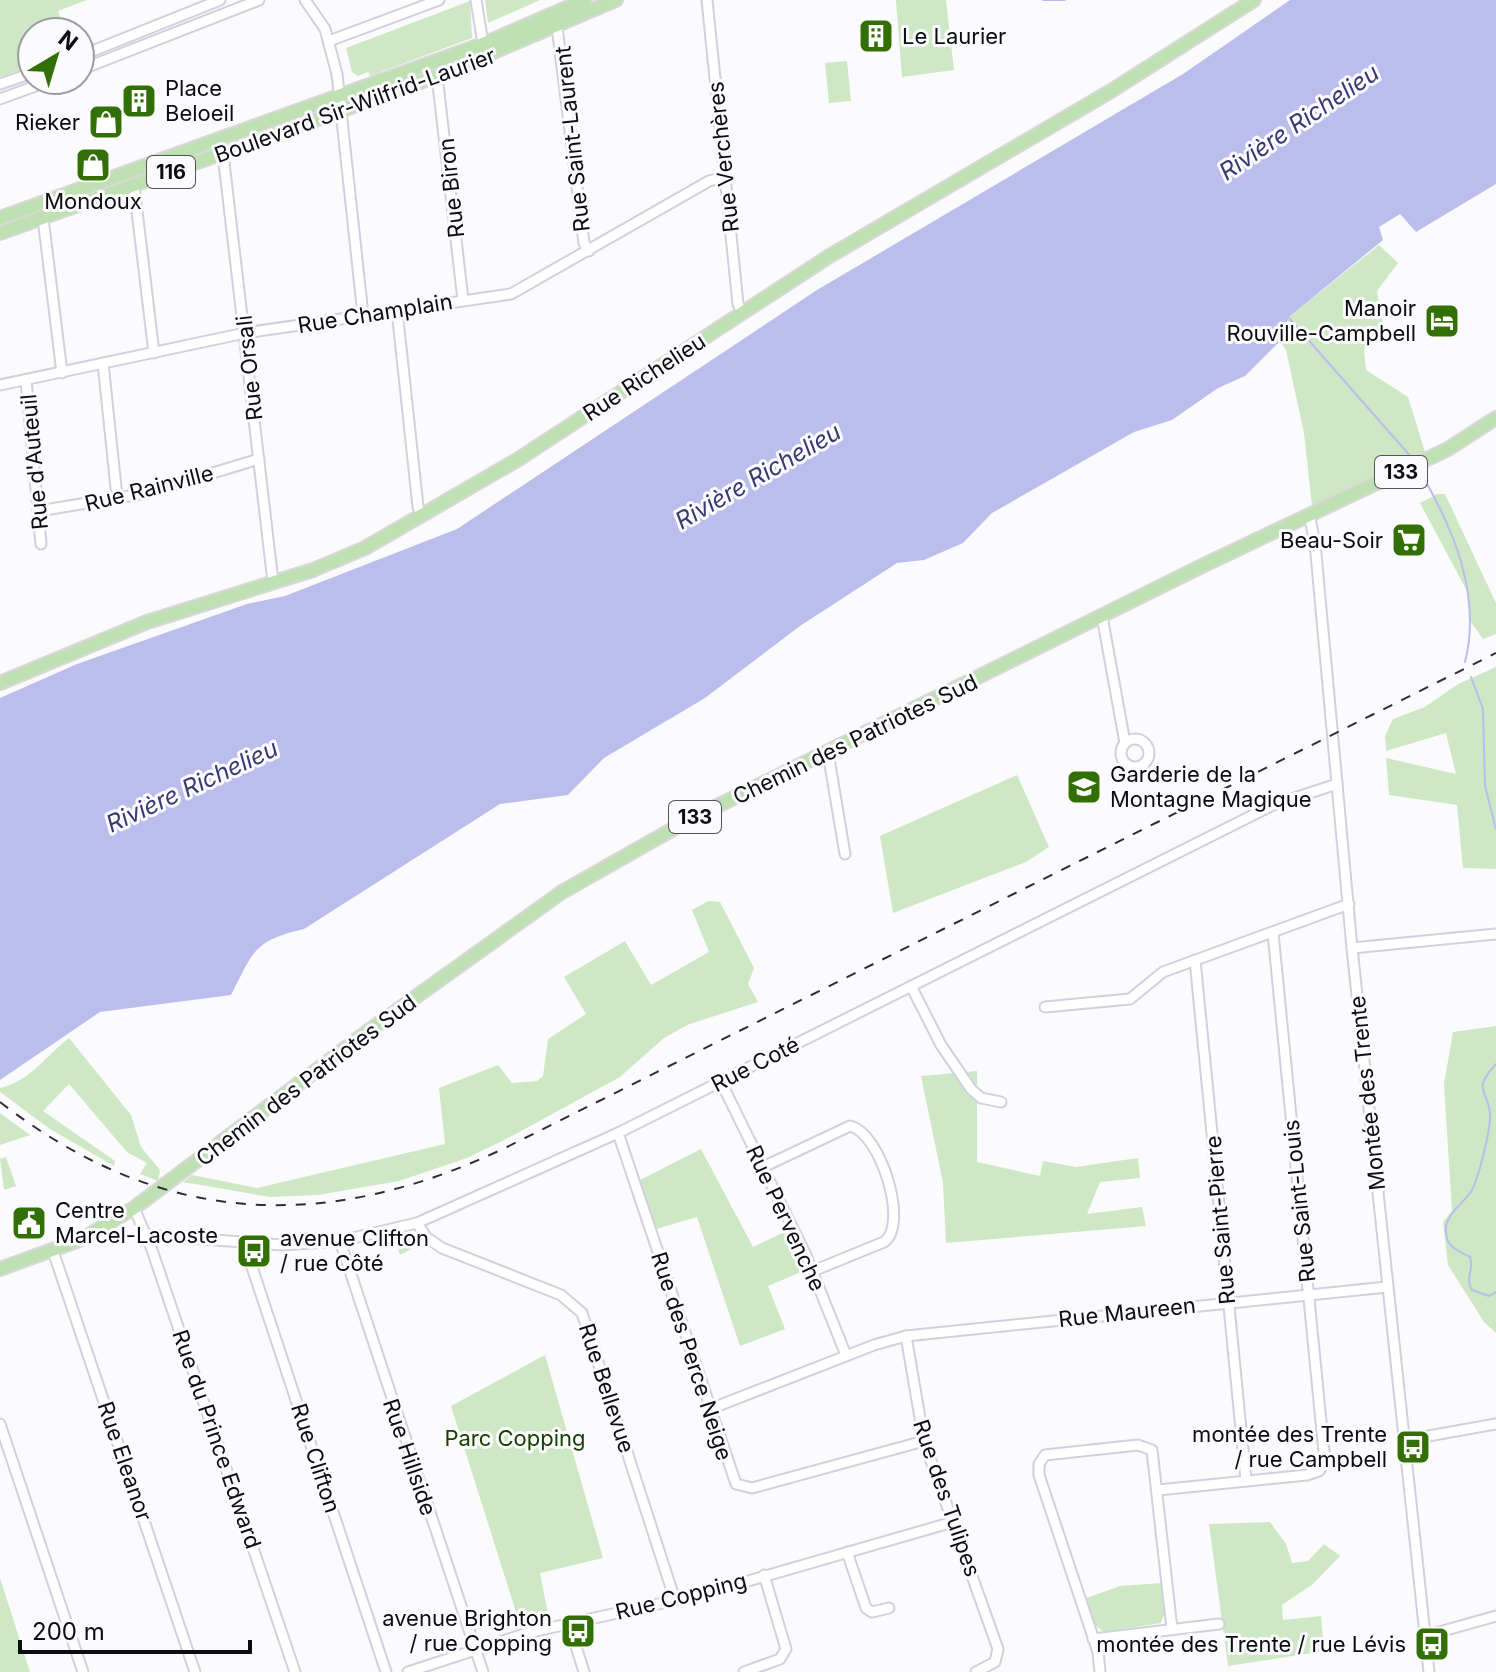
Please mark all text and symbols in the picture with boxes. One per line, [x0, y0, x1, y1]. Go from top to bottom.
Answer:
north arrow [16, 16, 96, 96]
building icon: Le Laurier [857, 17, 895, 55]
place label: Le Laurier [902, 23, 1006, 49]
text: N [54, 25, 83, 56]
street label: Boulevard Sir-Wilfrid-Laurier [211, 42, 499, 168]
street label: Rue Saint-Laurent [549, 45, 595, 233]
water label: Rivière Richelieu [1214, 58, 1384, 186]
place label: Place Beloeil [165, 75, 234, 126]
street label: Rue Verchères [702, 80, 744, 234]
building icon: Place Beloeil [120, 82, 158, 120]
shop icon: Rieker [87, 103, 125, 141]
place label: Rieker [15, 109, 80, 135]
street label: Rue Biron [433, 137, 469, 239]
shop icon: Mondoux [74, 146, 112, 184]
road number: 116 [147, 156, 195, 188]
place label: Mondoux [44, 188, 142, 214]
street label: Rue Champlain [296, 288, 454, 338]
place label: Manoir Rouville-Campbell [1227, 295, 1416, 346]
hotel icon: Manoir Rouville-Campbell [1423, 302, 1461, 340]
street label: Rue Orsali [231, 314, 267, 422]
street label: Rue Richelieu [578, 328, 710, 426]
street label: Rue d'Auteuil [15, 393, 53, 531]
water label: Rivière Richelieu [670, 417, 846, 535]
road number: 133 [1375, 456, 1427, 488]
street label: Rue Rainville [82, 459, 216, 517]
supermarket icon: Beau-Soir [1390, 521, 1428, 559]
place label: Beau-Soir [1280, 527, 1383, 553]
street label: Chemin des Patriotes Sud [729, 668, 981, 810]
water label: Rivière Richelieu [101, 733, 283, 839]
place label: Garderie de la Montagne Magique [1110, 761, 1312, 812]
school or university icon: Garderie de la Montagne Magique [1065, 768, 1103, 806]
road number: 133 [669, 801, 721, 833]
street label: Chemin des Patriotes Sud [191, 989, 421, 1171]
street label: Montée des Trente [1344, 994, 1390, 1192]
street label: Rue Coté [707, 1031, 803, 1097]
street label: Rue Saint-Louis [1278, 1118, 1320, 1284]
street label: Rue Saint-Pierre [1200, 1134, 1240, 1306]
street label: Rue Pervenche [741, 1141, 831, 1295]
place label: Centre Marcel-Lacoste [55, 1197, 218, 1248]
public building icon: Centre Marcel-Lacoste [10, 1204, 48, 1242]
place label: avenue Clifton / rue Côté [280, 1225, 429, 1276]
bus stop icon: avenue Clifton / rue Côté [235, 1232, 273, 1270]
street label: Rue des Perce Neige [646, 1249, 738, 1463]
street label: Rue Maureen [1057, 1292, 1197, 1332]
street label: Rue Bellevue [574, 1320, 640, 1456]
street label: Rue du Prince Edward [167, 1326, 267, 1552]
street label: Rue Hillside [378, 1395, 442, 1519]
street label: Rue Eleanor [92, 1398, 158, 1524]
street label: Rue Clifton [286, 1400, 346, 1516]
street label: Rue des Tulipes [908, 1416, 986, 1580]
place label: montée des Trente / rue Campbell [1192, 1421, 1387, 1472]
park label: Parc Copping [444, 1425, 586, 1451]
bus stop icon: montée des Trente / rue Campbell [1394, 1428, 1432, 1466]
street label: Rue Copping [613, 1567, 749, 1625]
scale bar [20, 1604, 250, 1654]
place label: avenue Brighton / rue Copping [382, 1605, 552, 1656]
bus stop icon: avenue Brighton / rue Copping [559, 1612, 597, 1650]
text: 200 m [32, 1617, 105, 1646]
bus stop icon: montée des Trente / rue Lévis [1413, 1625, 1451, 1663]
place label: montée des Trente / rue Lévis [1096, 1631, 1406, 1657]

